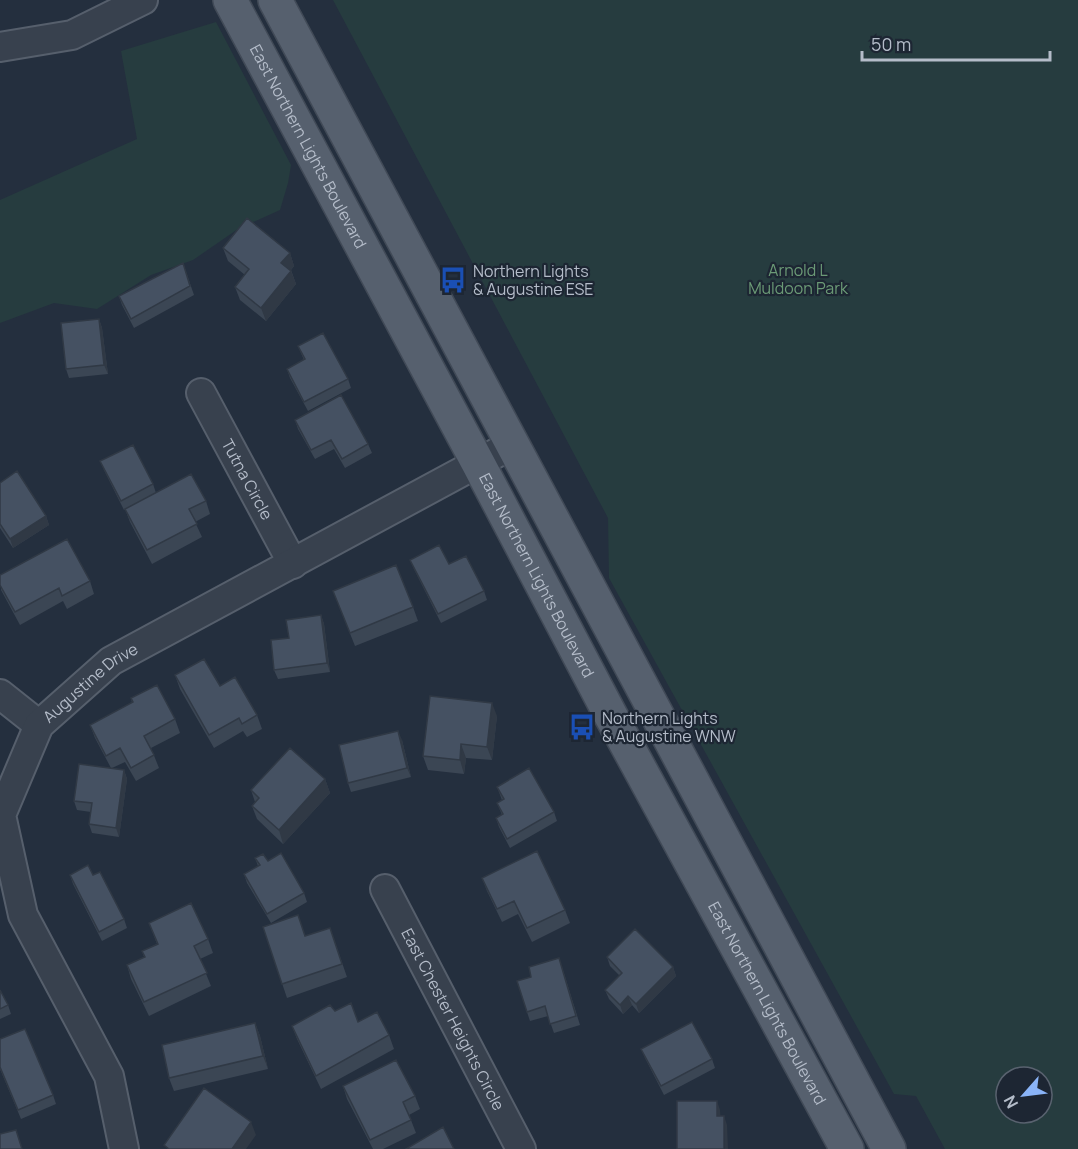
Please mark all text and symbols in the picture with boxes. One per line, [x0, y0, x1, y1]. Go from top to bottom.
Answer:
scale bar [862, 24, 1050, 62]
text: 50 m [871, 32, 911, 56]
street label: East Northern Lights Boulevard [245, 41, 372, 252]
park label: Arnold L Muldoon Park [748, 259, 849, 299]
place label: Northern Lights & Augustine ESE [473, 260, 593, 300]
bus stop icon: Northern Lights & Augustine ESE [438, 265, 468, 295]
street label: Tutna Circle [217, 435, 278, 524]
street label: East Northern Lights Boulevard [474, 469, 600, 681]
street label: Augustine Drive [38, 638, 142, 728]
place label: Northern Lights & Augustine WNW [602, 707, 736, 747]
bus stop icon: Northern Lights & Augustine WNW [567, 712, 597, 742]
street label: East Northern Lights Boulevard [703, 898, 832, 1109]
street label: East Chester Heights Circle [396, 924, 510, 1114]
north arrow [994, 1065, 1054, 1125]
text: N [998, 1092, 1023, 1112]

